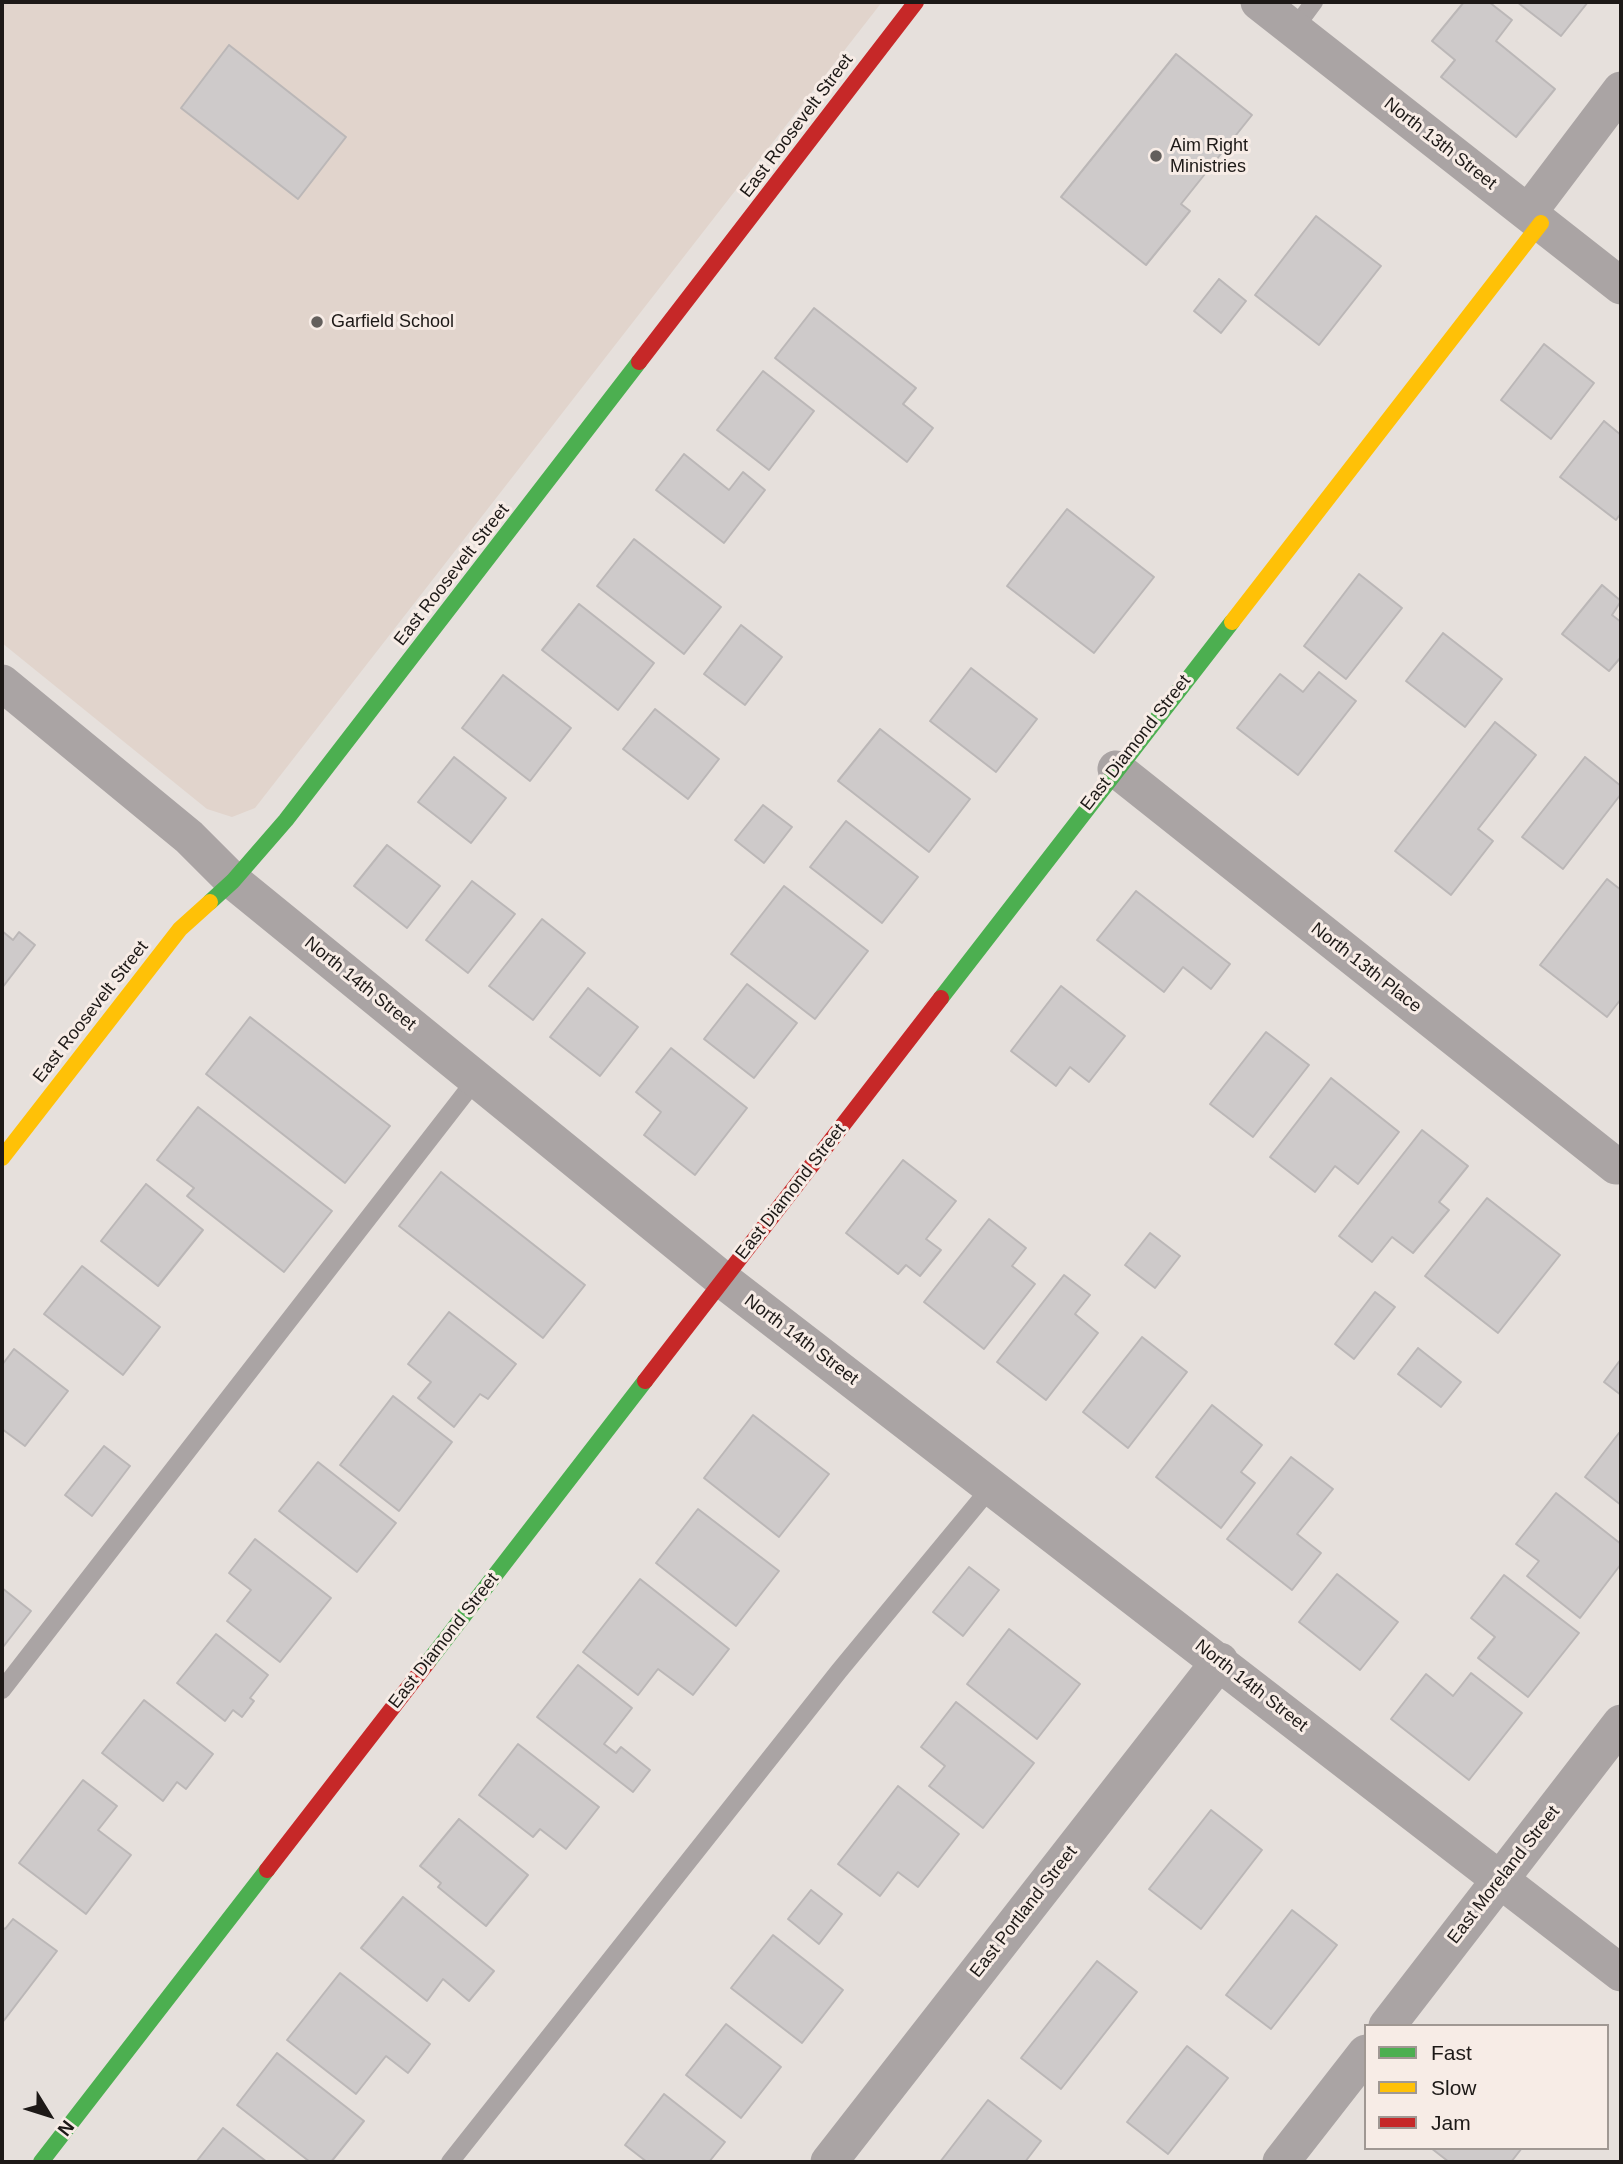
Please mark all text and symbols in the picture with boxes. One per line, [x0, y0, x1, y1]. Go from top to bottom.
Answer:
street label: East Roosevelt Street [736, 50, 858, 202]
street label: North 13th Street [1379, 93, 1501, 195]
place label: Aim Right Ministries [1170, 135, 1248, 178]
marker: Aim Right Ministries [1148, 148, 1164, 164]
place label: Garfield School [331, 311, 454, 333]
marker: Garfield School [309, 314, 325, 330]
street label: East Roosevelt Street [390, 500, 514, 650]
street label: East Diamond Street [1076, 671, 1196, 815]
street label: North 13th Place [1307, 918, 1425, 1018]
street label: North 14th Street [300, 932, 420, 1036]
street label: East Roosevelt Street [29, 937, 153, 1087]
street label: East Diamond Street [731, 1120, 851, 1264]
street label: North 14th Street [740, 1290, 862, 1390]
street label: East Diamond Street [384, 1569, 504, 1713]
street label: North 14th Street [1190, 1635, 1312, 1737]
street label: East Moreland Street [1443, 1802, 1565, 1948]
street label: East Portland Street [966, 1842, 1082, 1982]
legend [1364, 2024, 1609, 2150]
text: Fast [1431, 2041, 1472, 2064]
text: Slow [1431, 2076, 1477, 2099]
north arrow [14, 2080, 84, 2150]
text: Jam [1431, 2111, 1471, 2134]
text: N [53, 2116, 78, 2140]

